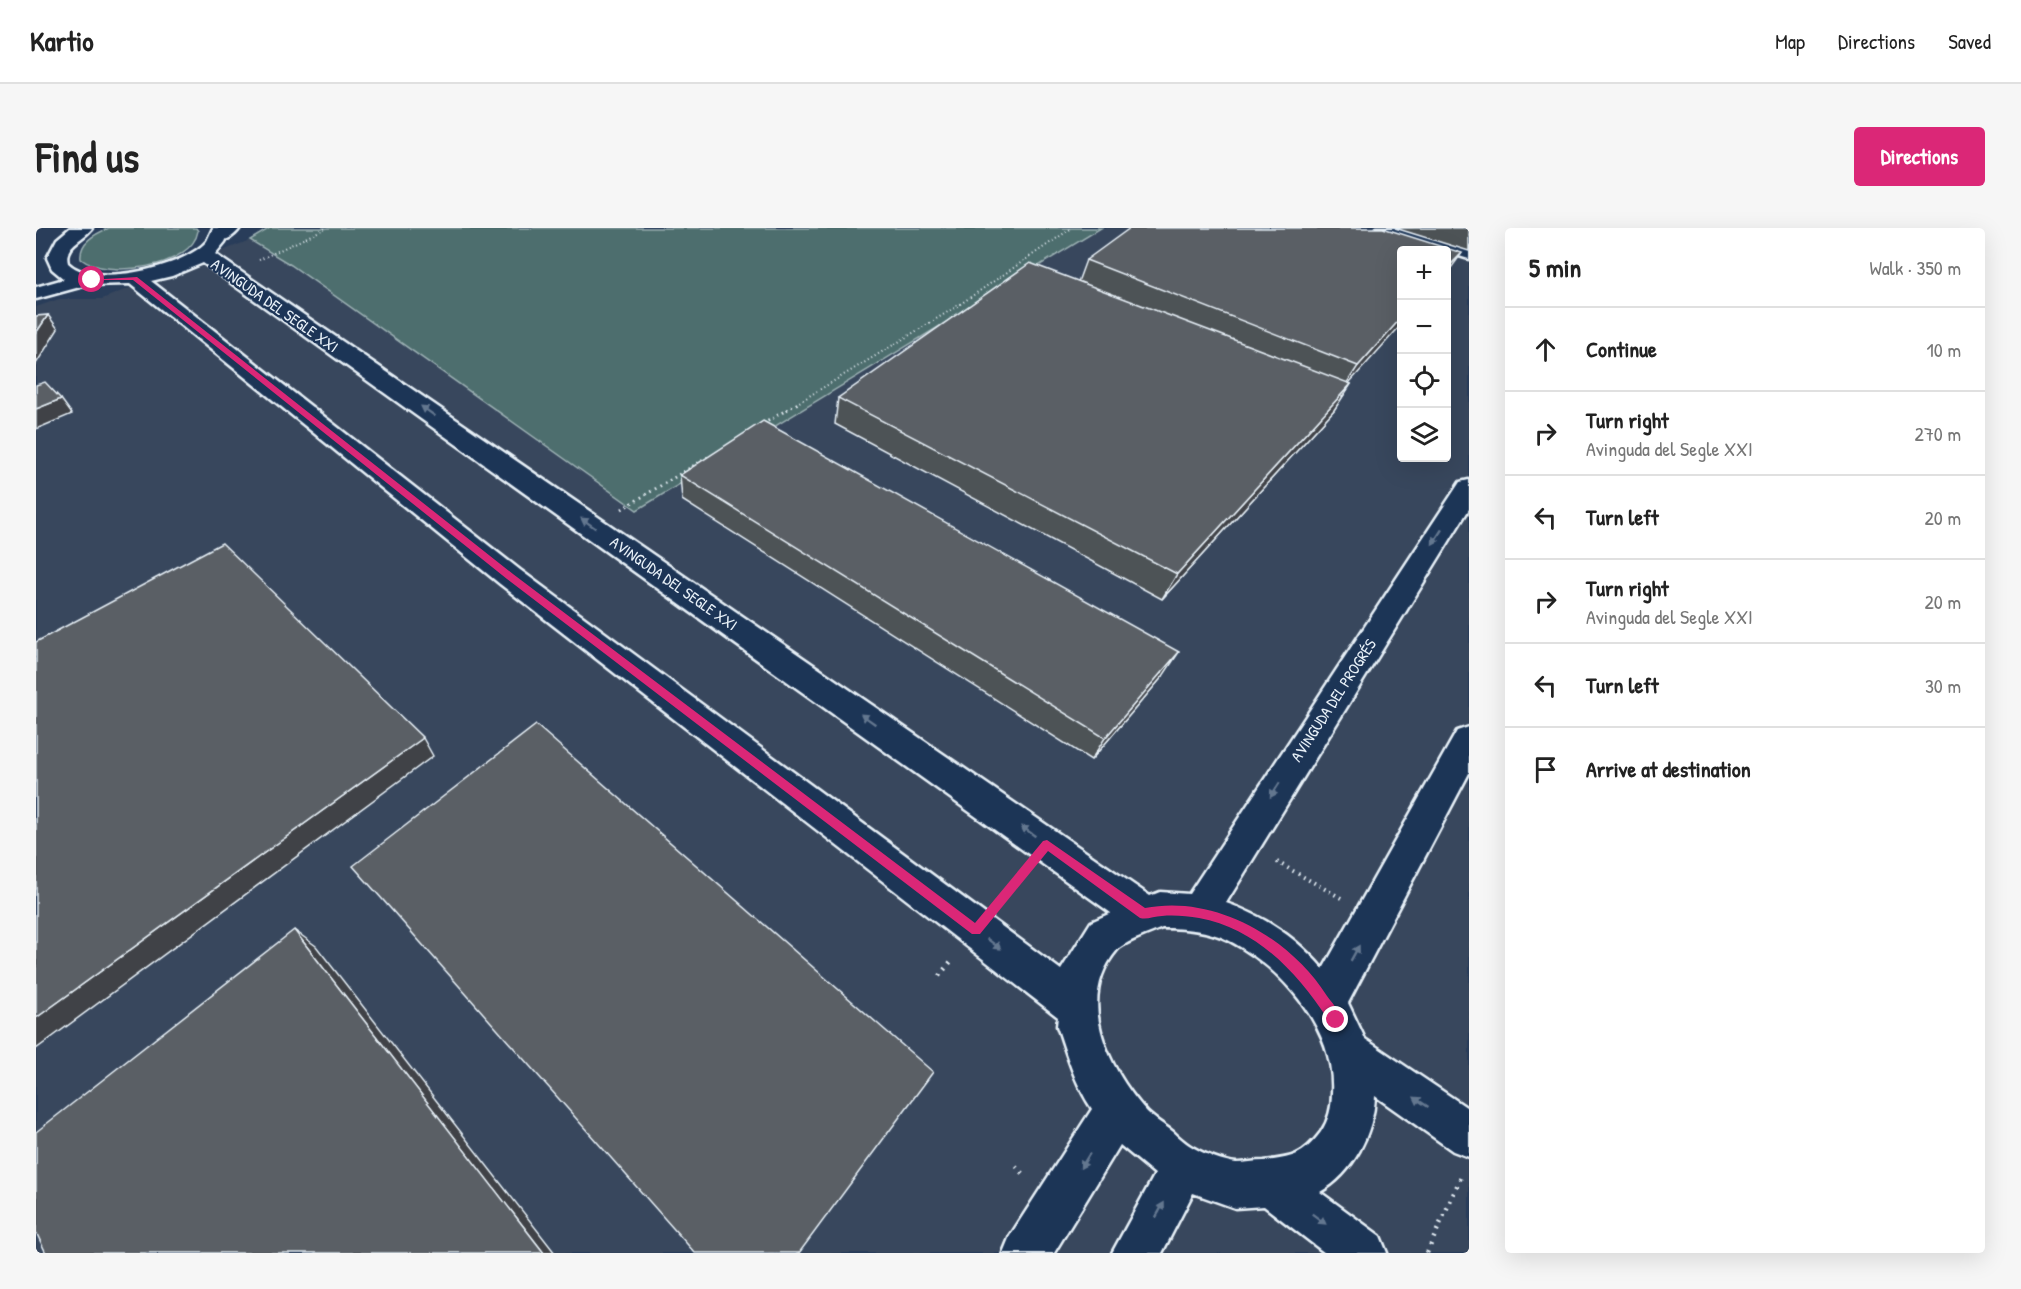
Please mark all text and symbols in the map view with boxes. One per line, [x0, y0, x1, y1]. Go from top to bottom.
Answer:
text: Kartio [30, 22, 94, 60]
text: Map [1775, 27, 1805, 56]
text: Directions [1838, 27, 1915, 56]
text: Saved [1948, 27, 1991, 56]
button: Directions [1854, 127, 1985, 186]
text: Find us [36, 128, 139, 185]
map controls [1397, 246, 1451, 462]
button: + [1397, 246, 1451, 300]
text: 5 min [1529, 250, 1581, 285]
street label: AVINGUDA DEL SEGLE XXI [207, 253, 343, 357]
text: Walk · 350 m [1869, 254, 1961, 281]
route start [78, 266, 104, 292]
button: − [1397, 300, 1451, 354]
icon: ahead [1529, 333, 1562, 366]
text: Continue [1586, 334, 1657, 364]
text: 10 m [1927, 336, 1961, 363]
button: locate [1397, 354, 1451, 408]
text: Turn right [1586, 405, 1669, 435]
one-way arrow [420, 406, 436, 417]
button: layers [1397, 408, 1451, 462]
icon: right [1529, 417, 1562, 450]
text: 270 m [1915, 420, 1961, 447]
text: Avinguda del Segle XXI [1586, 435, 1753, 462]
icon: left [1529, 501, 1562, 534]
text: Turn left [1586, 502, 1659, 532]
text: 20 m [1924, 504, 1961, 531]
one-way arrow [580, 517, 596, 529]
one-way arrow [1432, 529, 1443, 546]
street label: AVINGUDA DEL SEGLE XXI [606, 531, 742, 635]
text: Turn right [1586, 573, 1669, 603]
icon: right [1529, 585, 1562, 618]
text: 20 m [1924, 588, 1961, 615]
text: Avinguda del Segle XXI [1586, 603, 1753, 630]
street label: AVINGUDA DEL PROGRÉS [1285, 634, 1381, 766]
icon: left [1529, 669, 1562, 702]
text: Turn left [1586, 670, 1659, 700]
text: 30 m [1925, 672, 1961, 699]
one-way arrow [860, 714, 876, 725]
icon: arrive [1529, 753, 1562, 786]
text: Arrive at destination [1586, 754, 1751, 784]
one-way arrow [1269, 781, 1281, 797]
one-way arrow [1020, 825, 1036, 837]
one-way arrow [986, 938, 1002, 950]
one-way arrow [1350, 944, 1360, 961]
route end [1322, 1006, 1348, 1032]
one-way arrow [1413, 1096, 1429, 1108]
one-way arrow [1080, 1153, 1091, 1169]
one-way arrow [1155, 1201, 1165, 1218]
one-way arrow [1310, 1213, 1326, 1225]

